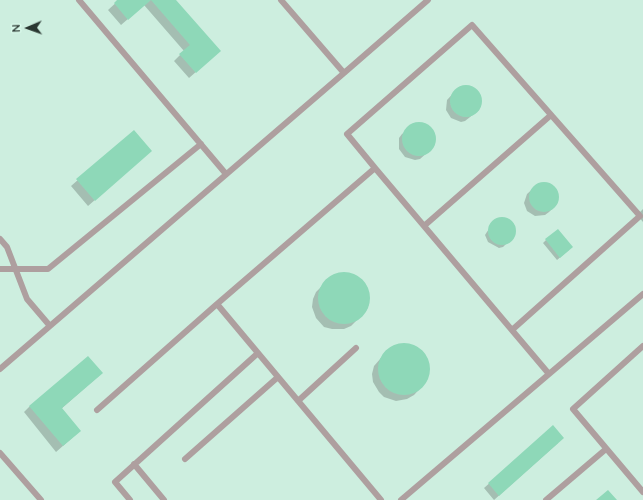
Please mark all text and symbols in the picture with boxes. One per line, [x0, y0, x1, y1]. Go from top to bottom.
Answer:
north arrow [8, 8, 48, 48]
text: N [9, 24, 23, 33]

